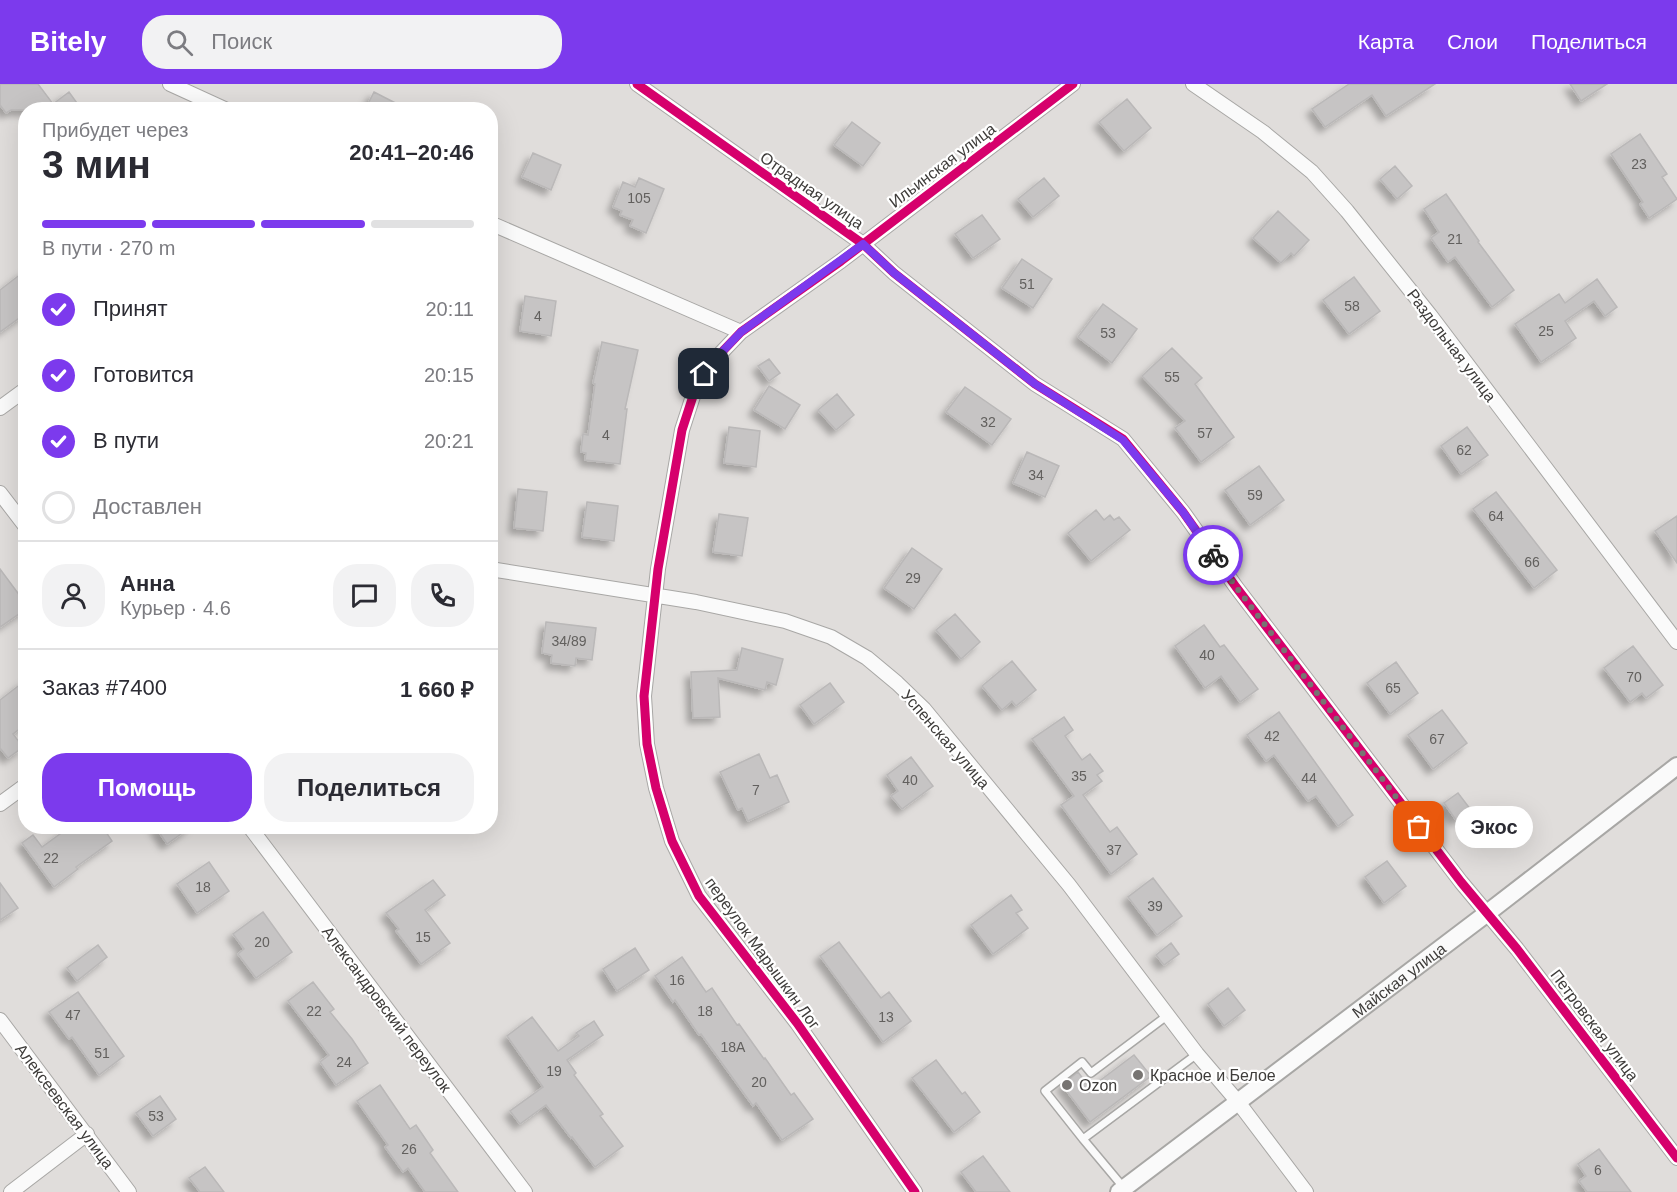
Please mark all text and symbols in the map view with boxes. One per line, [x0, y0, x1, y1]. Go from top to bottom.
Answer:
search box [142, 15, 562, 69]
text: Bitely [30, 26, 106, 57]
icon: search [163, 26, 196, 59]
text: Поиск [211, 29, 272, 54]
text: Карта [1358, 30, 1414, 53]
text: Слои [1447, 30, 1498, 53]
text: Поделиться [1531, 30, 1647, 53]
text: Прибудет через [42, 119, 188, 141]
street label: Ильинская улица [886, 120, 999, 211]
text: 20:41–20:46 [349, 140, 474, 165]
text: 3 мин [42, 143, 151, 186]
street label: Отрадная улица [757, 149, 867, 232]
house number: 23 [1631, 156, 1647, 172]
house number: 105 [627, 190, 651, 206]
house number: 21 [1447, 231, 1463, 247]
text: В пути · 270 m [42, 237, 175, 259]
house number: 51 [1019, 276, 1035, 292]
street label: Раздольная улица [1404, 286, 1499, 405]
icon: check [42, 293, 75, 326]
text: Принят [93, 296, 167, 321]
text: 20:11 [425, 298, 474, 320]
house number: 58 [1344, 298, 1360, 314]
house number: 4 [534, 308, 542, 324]
house number: 25 [1538, 323, 1554, 339]
house number: 53 [1100, 325, 1116, 341]
pin [678, 348, 729, 399]
icon: home [687, 357, 720, 390]
icon: check [42, 359, 75, 392]
text: Готовится [93, 362, 194, 387]
text: 20:15 [424, 364, 474, 386]
house number: 55 [1164, 369, 1180, 385]
house number: 32 [980, 414, 996, 430]
icon: check [42, 425, 75, 458]
house number: 57 [1197, 425, 1213, 441]
house number: 4 [602, 427, 610, 443]
text: В пути [93, 428, 159, 453]
text: 20:21 [424, 430, 474, 452]
house number: 62 [1456, 442, 1472, 458]
house number: 34 [1028, 467, 1044, 483]
house number: 59 [1247, 487, 1263, 503]
text: Доставлен [93, 494, 202, 519]
house number: 64 [1488, 508, 1504, 524]
courier [1183, 525, 1243, 585]
icon: bike [1197, 539, 1230, 572]
house number: 66 [1524, 554, 1540, 570]
button: person [42, 564, 105, 627]
button: chat [333, 564, 396, 627]
button: phone [411, 564, 474, 627]
house number: 29 [905, 570, 921, 586]
text: Анна [120, 571, 175, 596]
text: Курьер · 4.6 [120, 597, 231, 619]
house number: 34/89 [551, 633, 587, 649]
house number: 40 [1199, 647, 1215, 663]
house number: 70 [1626, 669, 1642, 685]
text: Заказ #7400 [42, 675, 167, 700]
text: 1 660 ₽ [400, 677, 474, 702]
house number: 65 [1385, 680, 1401, 696]
street label: Успенская улица [898, 687, 993, 792]
house number: 42 [1264, 728, 1280, 744]
house number: 67 [1429, 731, 1445, 747]
button: Помощь [42, 753, 252, 822]
button: Поделиться [264, 753, 474, 822]
house number: 35 [1071, 768, 1087, 784]
house number: 44 [1301, 770, 1317, 786]
house number: 40 [902, 772, 918, 788]
house number: 7 [752, 782, 760, 798]
pin [1393, 801, 1444, 852]
callout: Экос [1455, 806, 1533, 848]
icon: bag [1402, 810, 1435, 843]
text: Экос [1470, 816, 1518, 838]
house number: 37 [1106, 842, 1122, 858]
house number: 22 [43, 850, 59, 866]
street label: переулок Марышкин Лог [702, 874, 823, 1032]
house number: 18 [195, 879, 211, 895]
house number: 39 [1147, 898, 1163, 914]
street label: Александровский переулок [319, 923, 455, 1096]
house number: 15 [415, 929, 431, 945]
house number: 20 [254, 934, 270, 950]
street label: Майская улица [1349, 940, 1449, 1021]
street label: Петровская улица [1547, 966, 1642, 1084]
house number: 16 [669, 972, 685, 988]
house number: 22 [306, 1003, 322, 1019]
house number: 18 [697, 1003, 713, 1019]
house number: 47 [65, 1007, 81, 1023]
house number: 13 [878, 1009, 894, 1025]
house number: 18А [721, 1039, 746, 1055]
street label: Алексеевская улица [12, 1041, 117, 1172]
house number: 51 [94, 1045, 110, 1061]
house number: 24 [336, 1054, 352, 1070]
house number: 19 [546, 1063, 562, 1079]
place label: Красное и Белое [1150, 1067, 1276, 1084]
marker: Красное и Белое [1131, 1068, 1145, 1082]
house number: 20 [751, 1074, 767, 1090]
place label: Ozon [1079, 1077, 1117, 1094]
marker: Ozon [1060, 1078, 1074, 1092]
house number: 53 [148, 1108, 164, 1124]
house number: 26 [401, 1141, 417, 1157]
house number: 6 [1594, 1162, 1602, 1178]

